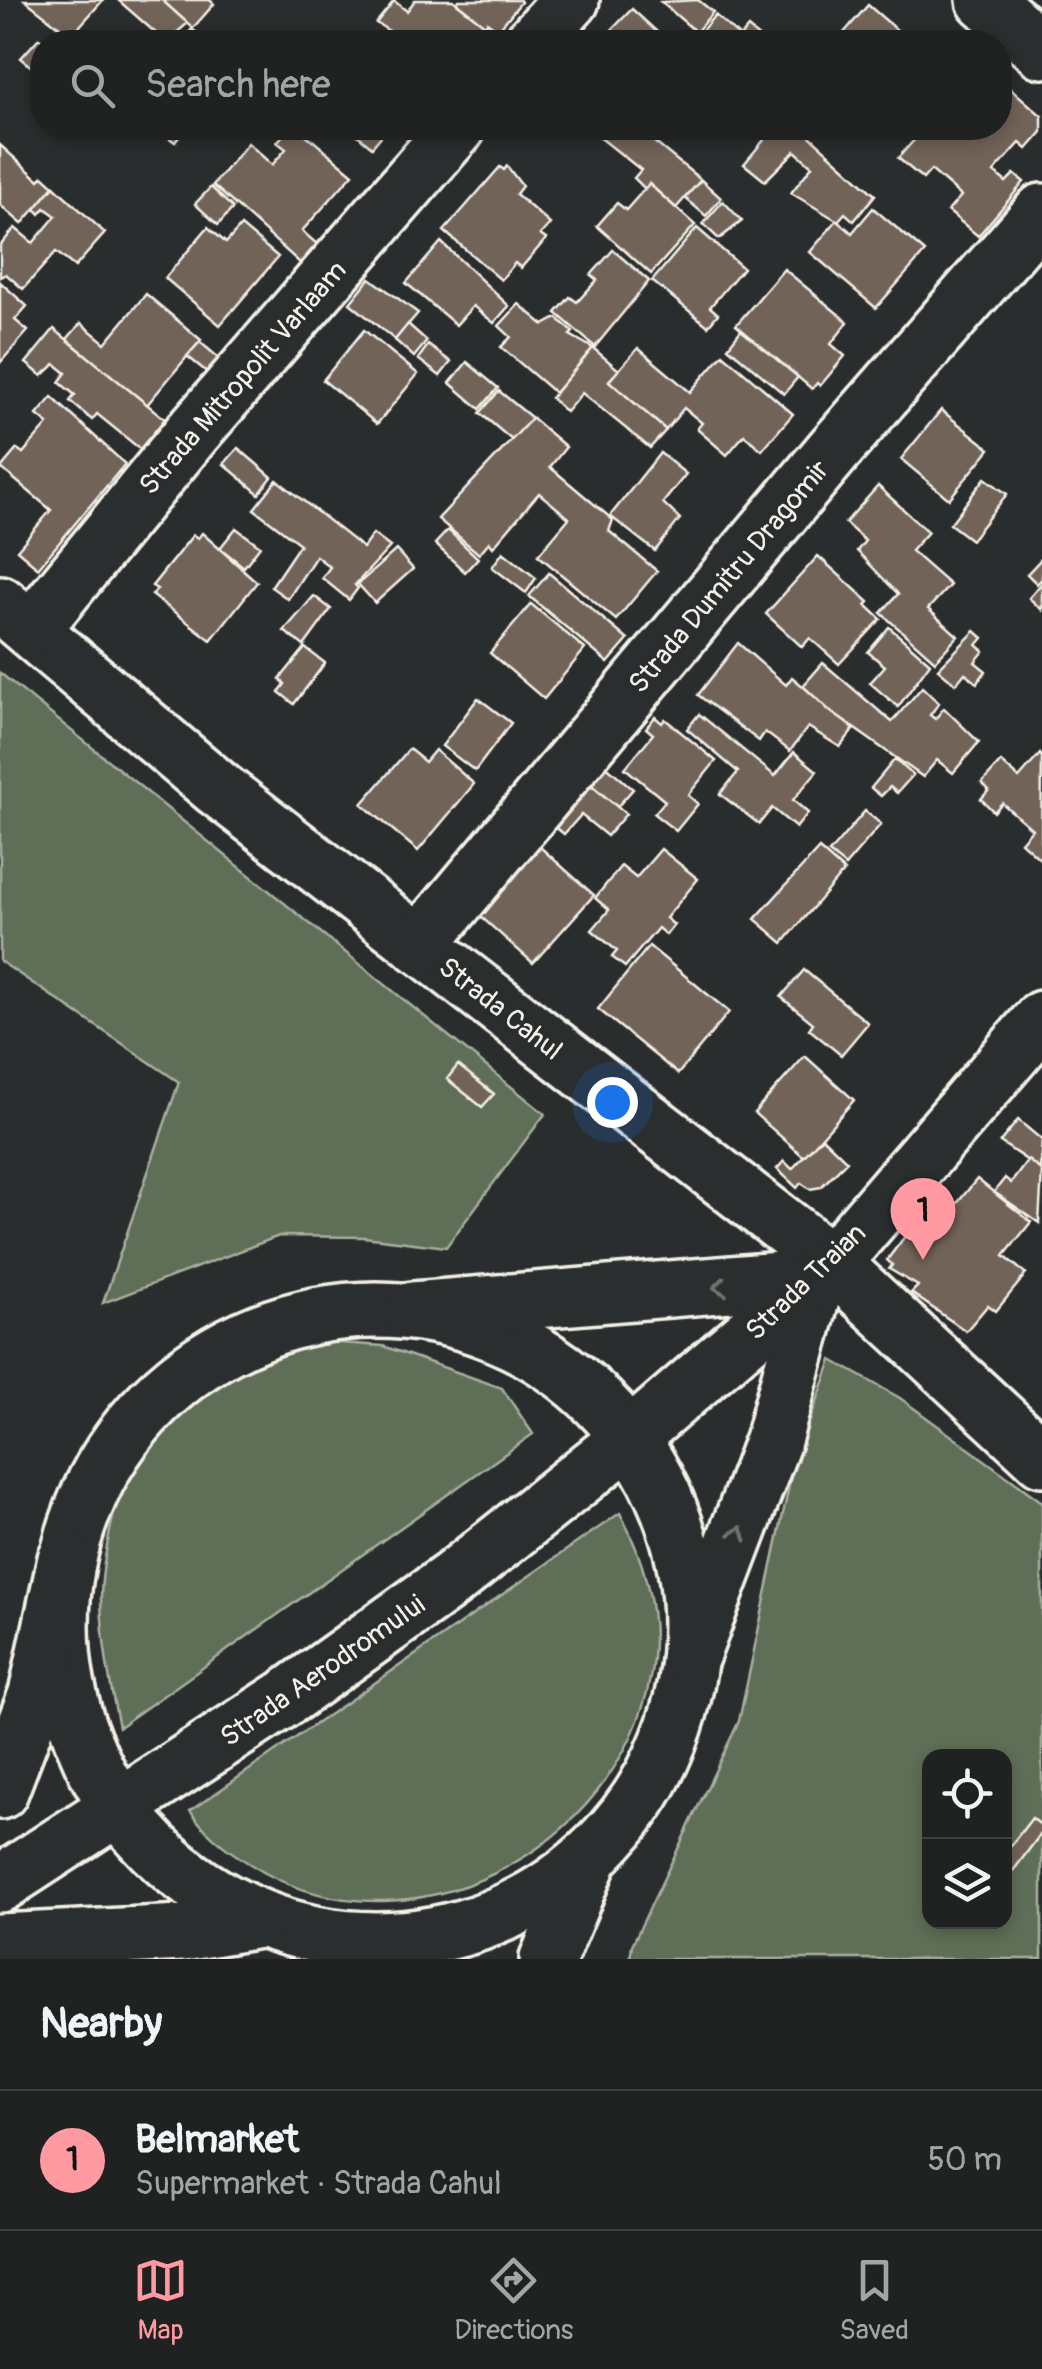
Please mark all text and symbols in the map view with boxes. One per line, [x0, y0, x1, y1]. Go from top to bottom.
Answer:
search box [30, 30, 1012, 140]
icon: search [65, 58, 120, 113]
text: Search here [145, 61, 331, 109]
street label: Strada Mitropolit Varlaam [132, 254, 355, 502]
street label: Strada Dumitru Dragomir [621, 453, 837, 701]
street label: Strada Cahul [431, 950, 569, 1068]
your location [587, 1077, 638, 1128]
pin: 1 [890, 1178, 956, 1260]
street label: Strada Trаian [738, 1216, 874, 1348]
one-way arrow [711, 1276, 727, 1297]
one-way arrow [727, 1525, 748, 1542]
street label: Strada Aerodromului [214, 1587, 432, 1755]
map controls [922, 1749, 1012, 1929]
button: locate [922, 1749, 1012, 1839]
button: layers [922, 1839, 1012, 1929]
text: Nearby [40, 1998, 162, 2050]
text: Belmarket [135, 2116, 299, 2164]
text: 1 [66, 2140, 79, 2180]
text: 50 m [927, 2140, 1002, 2180]
text: Supermarket · Strada Cahul [135, 2164, 502, 2204]
tab: Map [133, 2253, 188, 2348]
tab: Directions [454, 2253, 573, 2348]
tab: Saved [839, 2253, 909, 2348]

